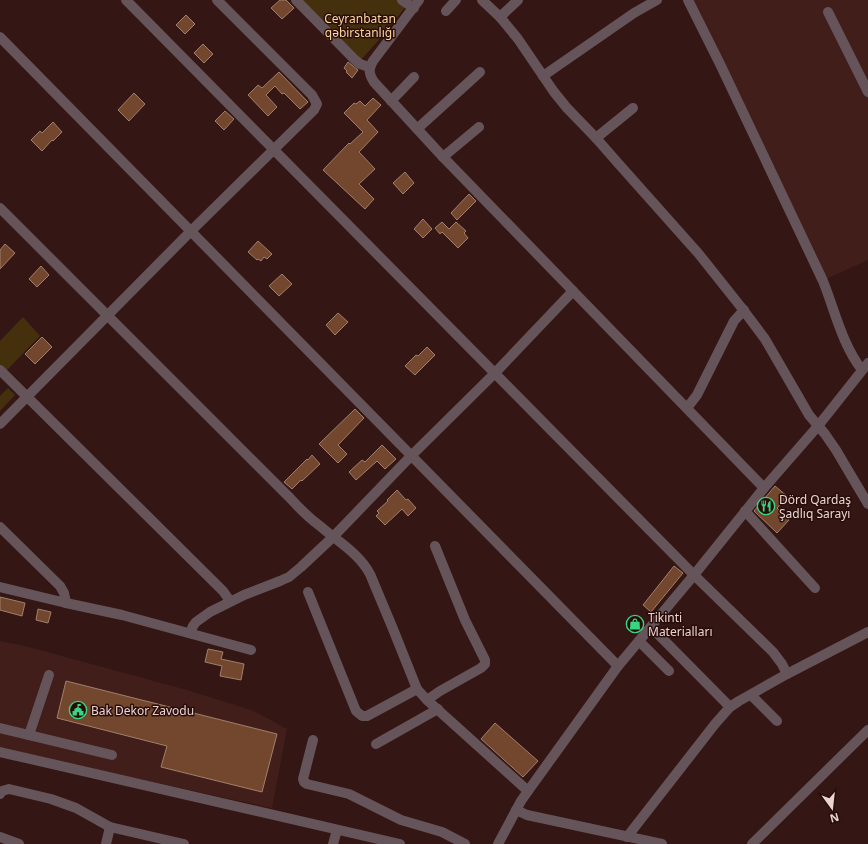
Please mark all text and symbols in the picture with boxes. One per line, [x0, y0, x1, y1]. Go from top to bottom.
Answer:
park label: Ceyranbatan qəbirstanlığı [324, 10, 396, 41]
place label: Dörd Qardaş Şadlıq Sarayı [779, 491, 851, 522]
restaurant icon: Dörd Qardaş Şadlıq Sarayı [756, 496, 776, 516]
place label: Tikinti Materialları [648, 609, 712, 640]
shop icon: Tikinti Materialları [625, 614, 645, 634]
public building icon: Bak Dekor Zavodu [68, 700, 88, 720]
place label: Bak Dekor Zavodu [91, 702, 194, 719]
north arrow [812, 788, 852, 828]
text: N [828, 810, 841, 827]

